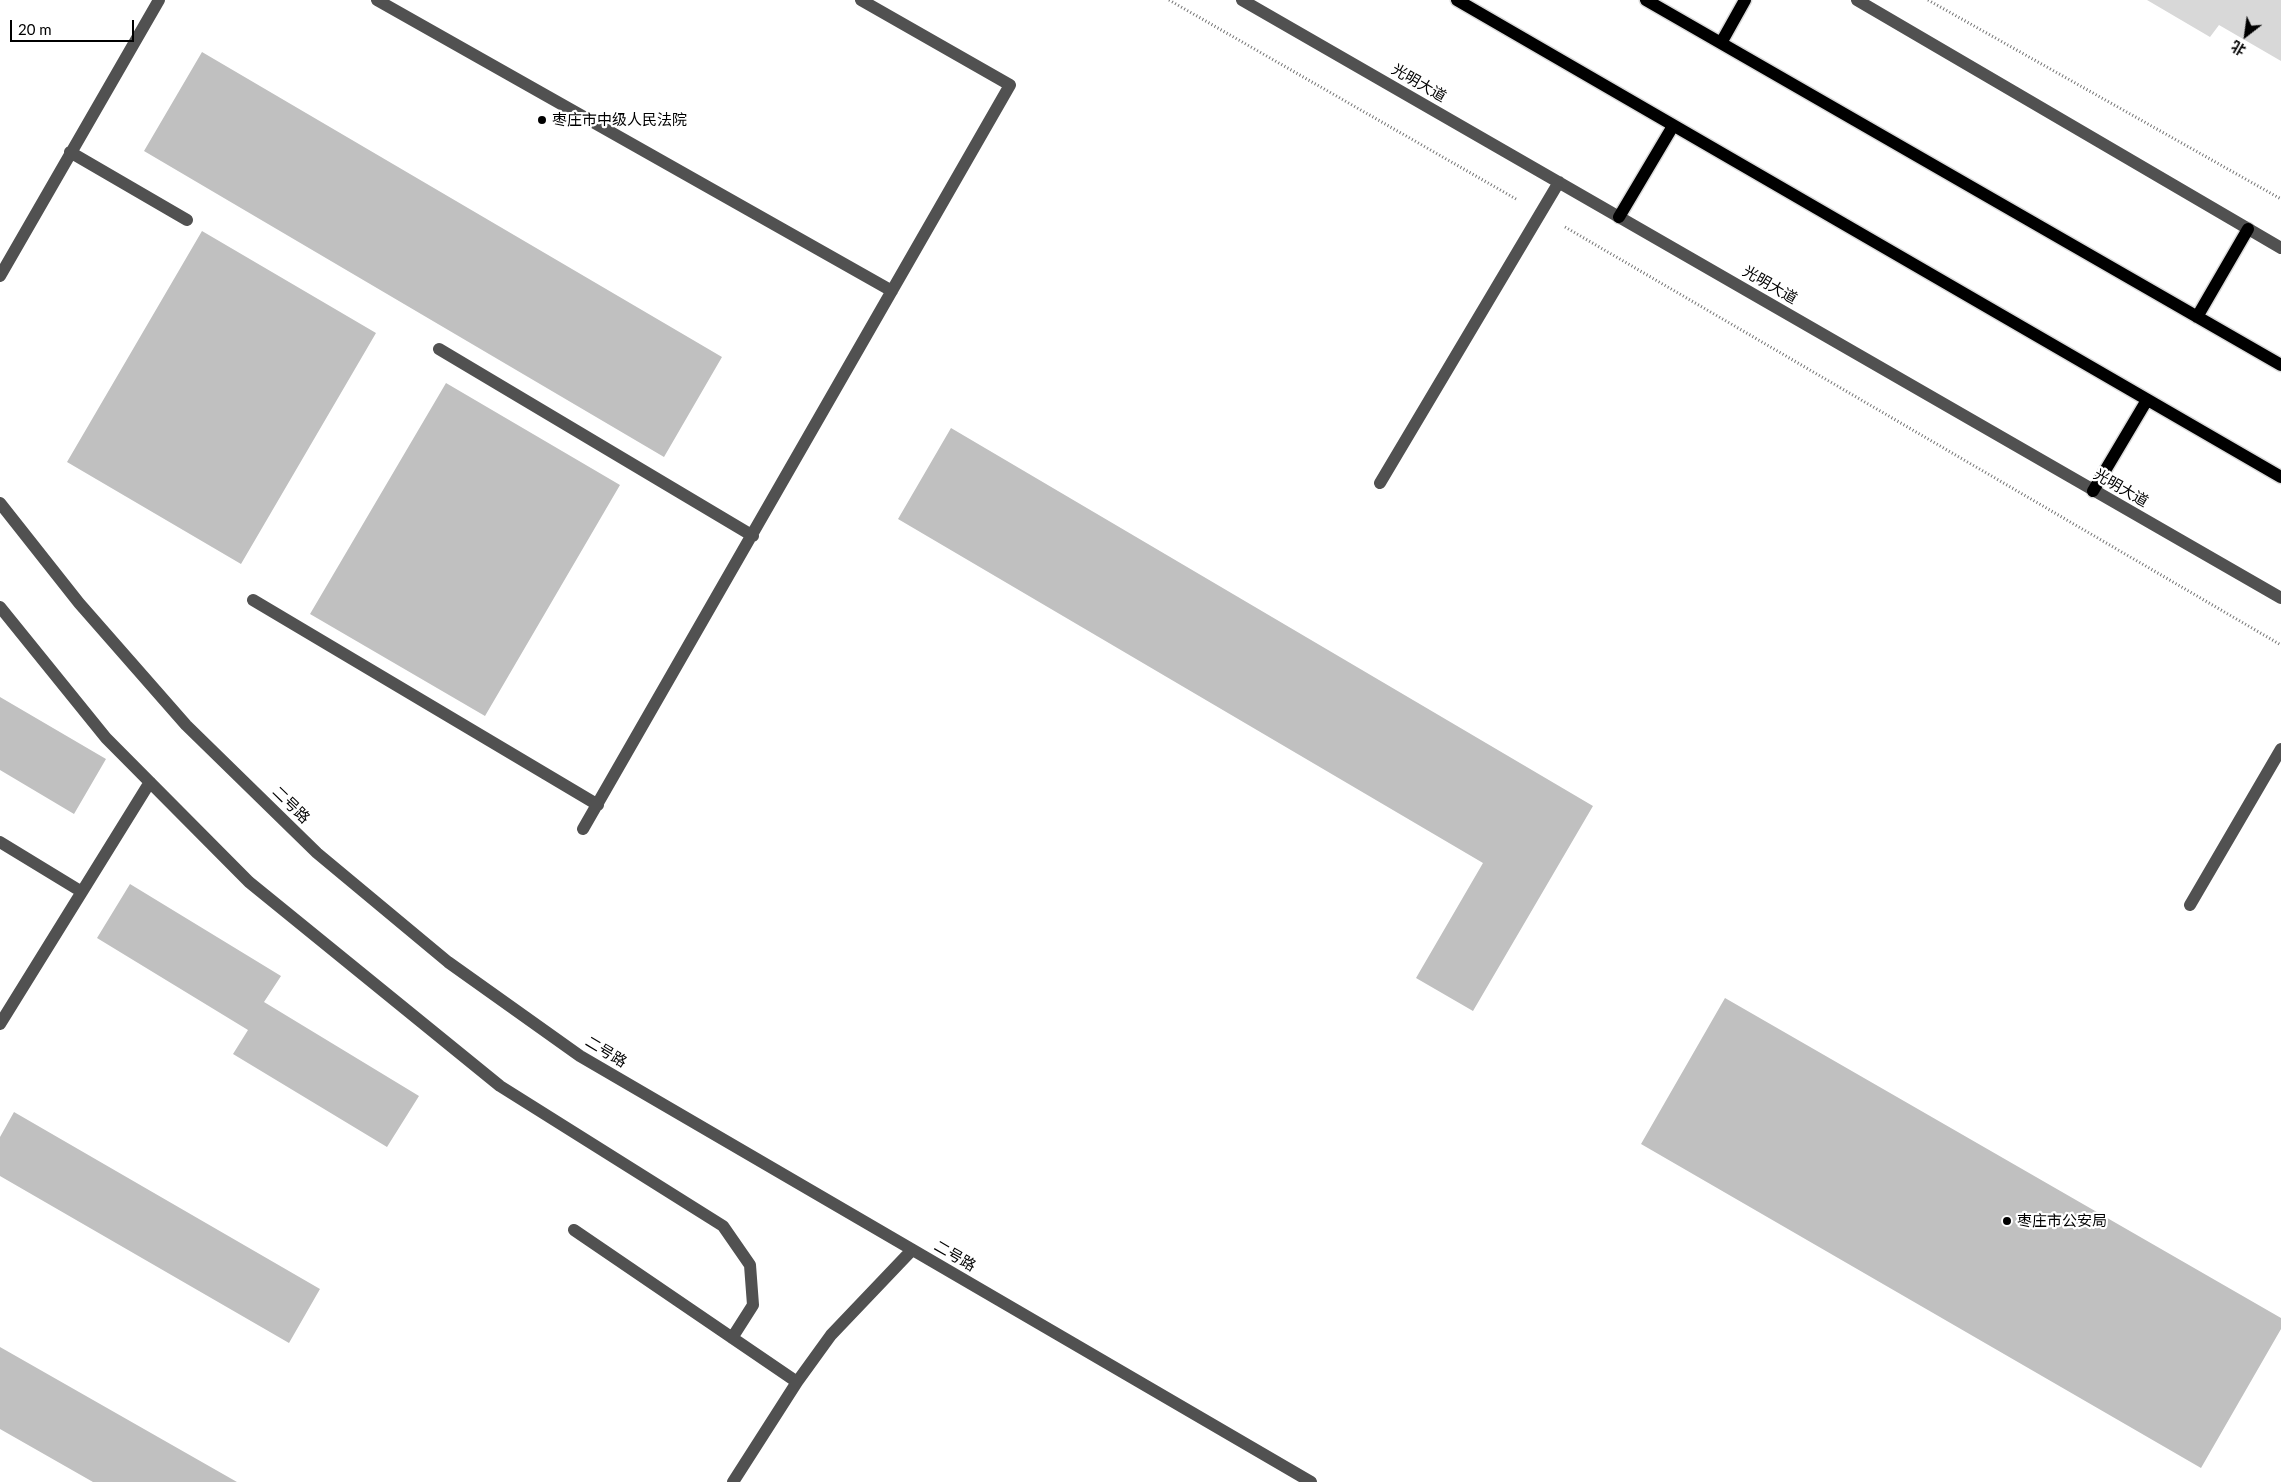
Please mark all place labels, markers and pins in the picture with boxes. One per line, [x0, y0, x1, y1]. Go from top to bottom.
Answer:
place label: 枣庄市中级人民法院 [552, 111, 687, 129]
marker: 枣庄市中级人民法院 [536, 114, 548, 126]
place label: 枣庄市公安局 [2017, 1212, 2107, 1230]
marker: 枣庄市公安局 [2001, 1215, 2013, 1227]

